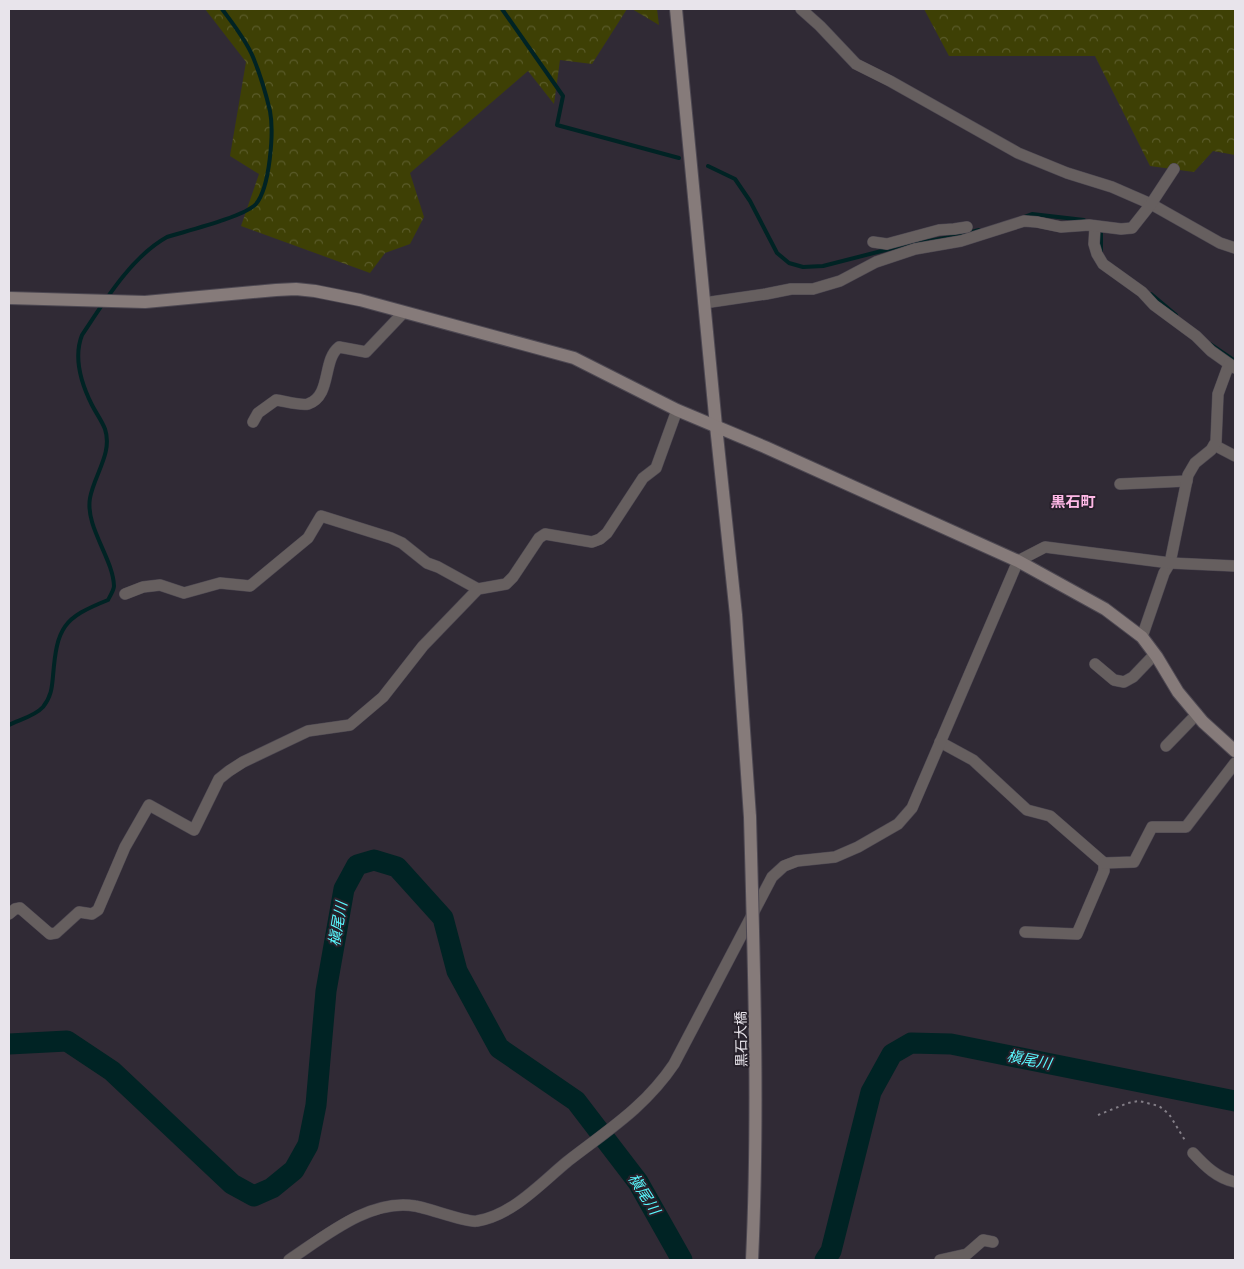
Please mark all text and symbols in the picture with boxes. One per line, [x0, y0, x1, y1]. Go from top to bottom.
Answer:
district label: 黒石町 [1050, 491, 1096, 512]
water label: 槇尾川 [323, 898, 352, 948]
street label: 黒石大橋 [731, 1011, 750, 1067]
water label: 槇尾川 [1005, 1045, 1055, 1074]
water label: 槇尾川 [624, 1169, 666, 1220]

